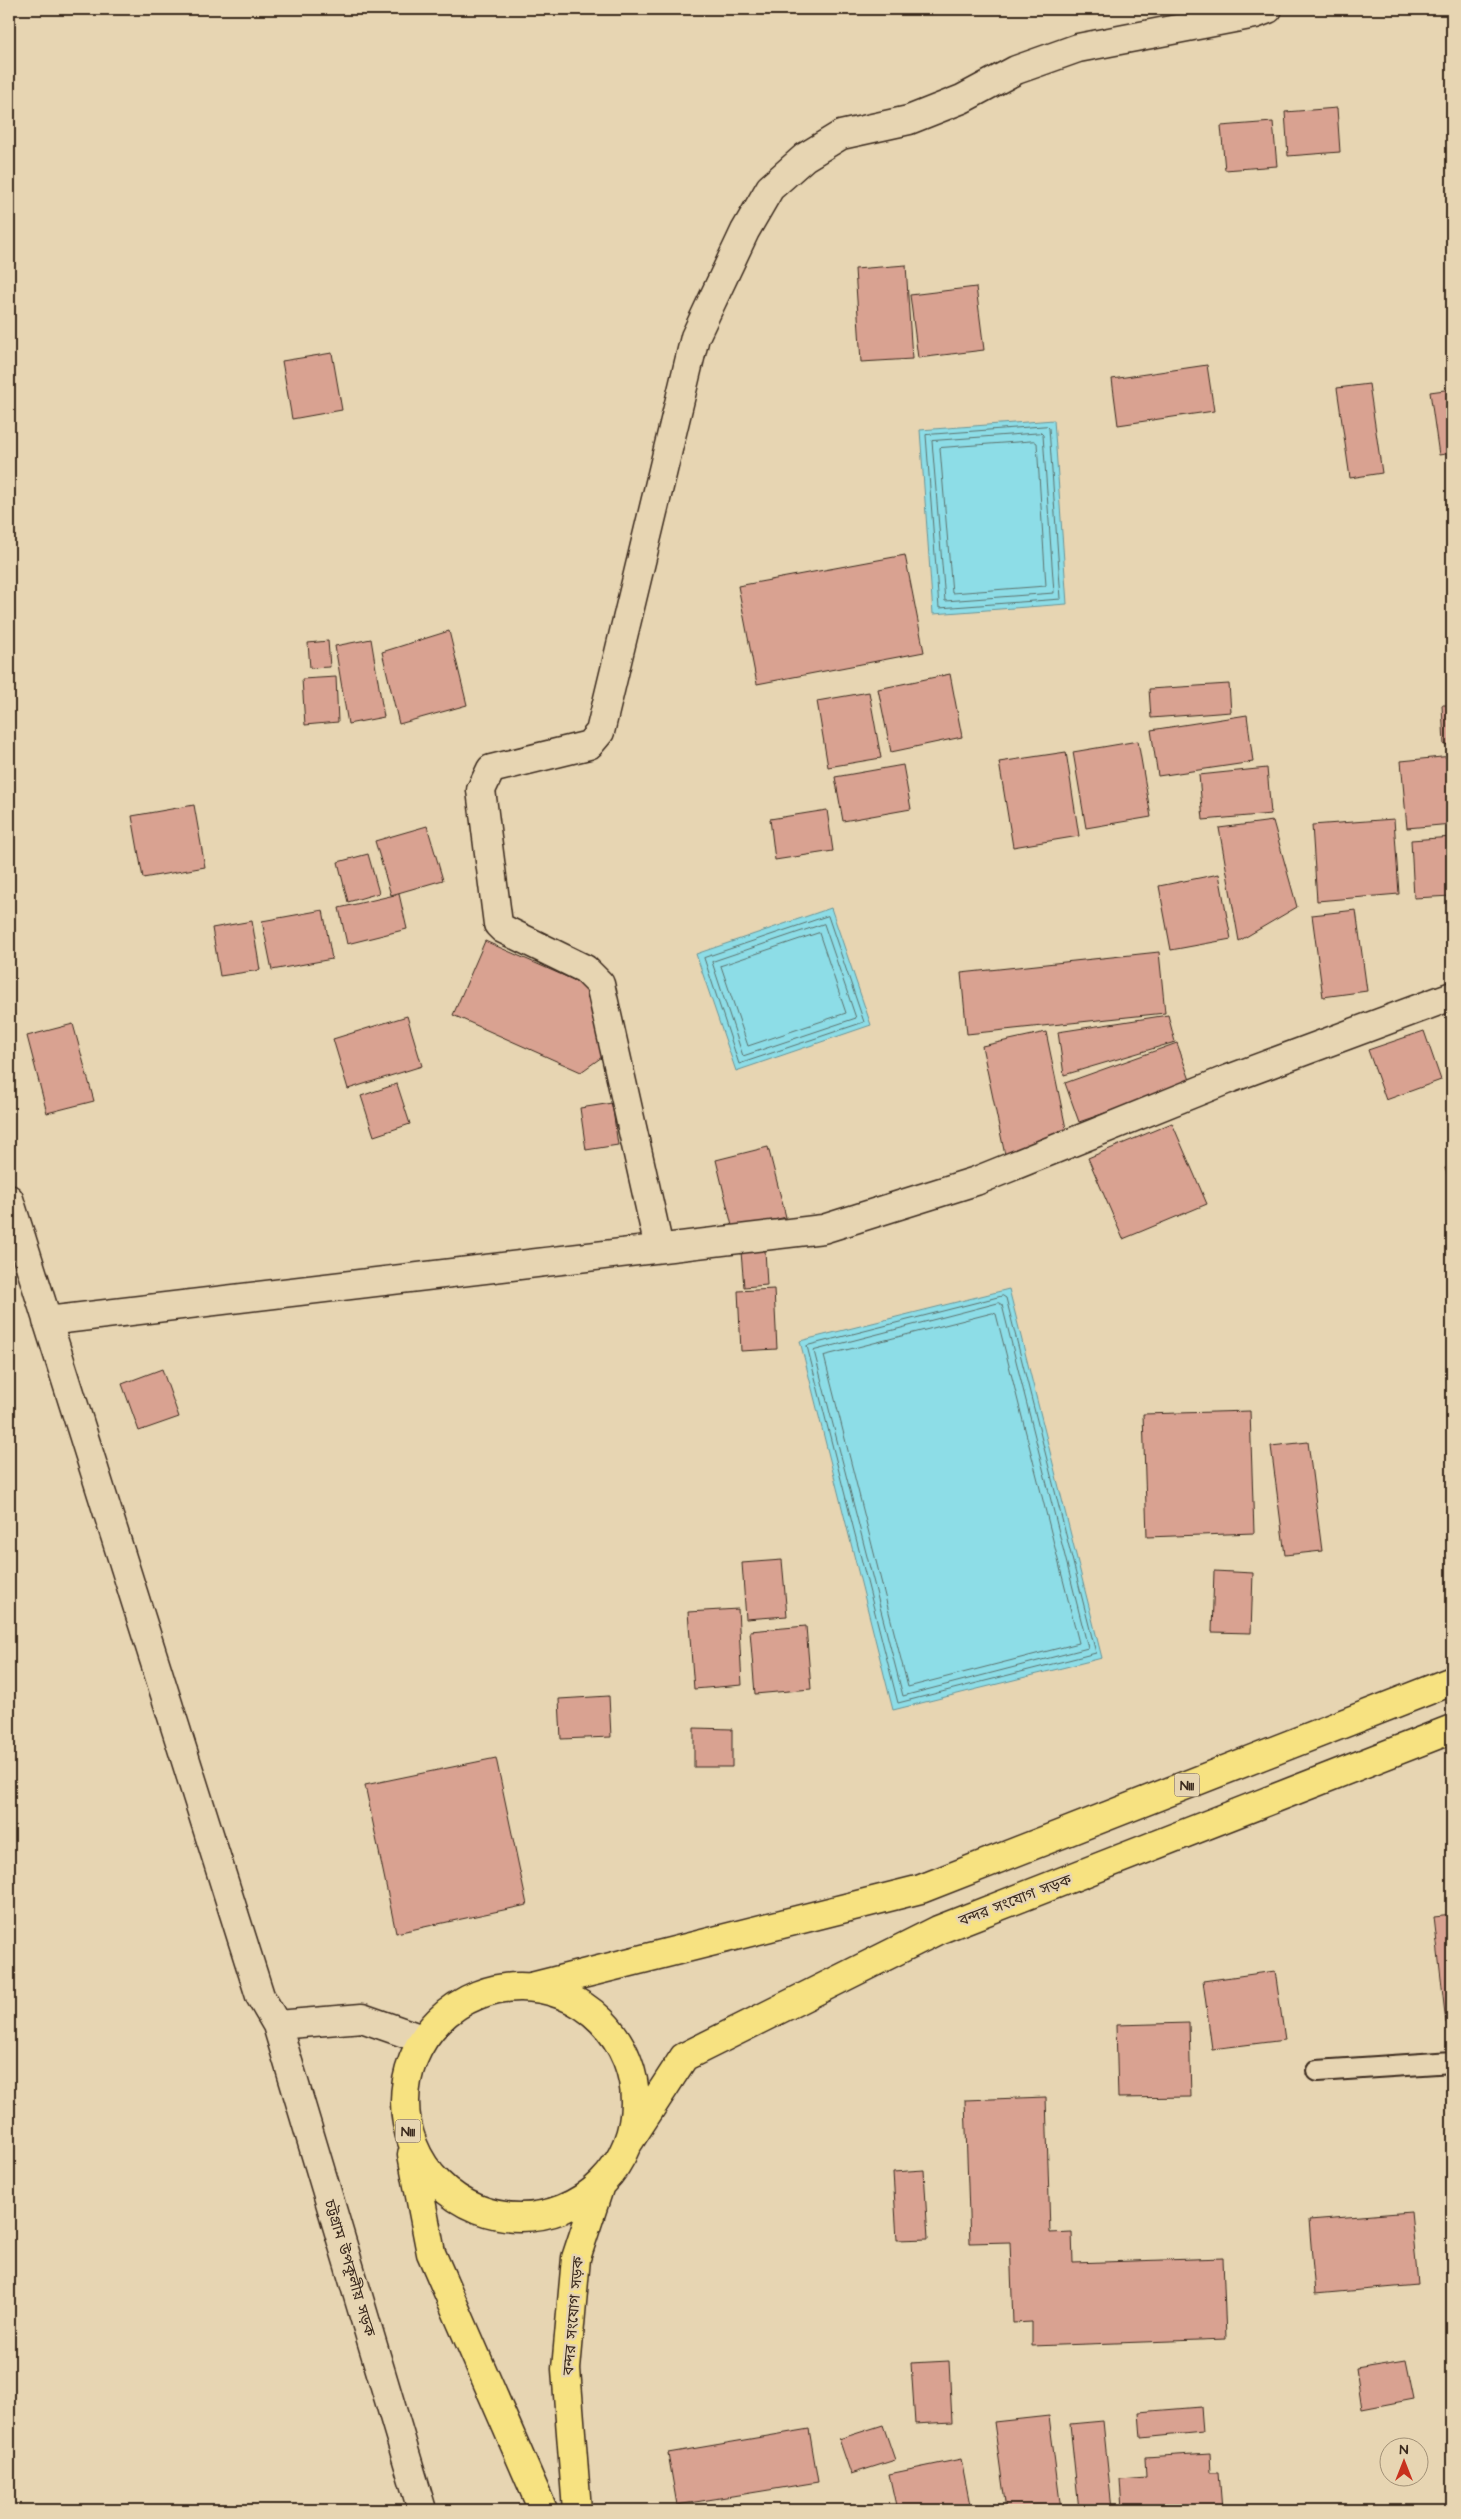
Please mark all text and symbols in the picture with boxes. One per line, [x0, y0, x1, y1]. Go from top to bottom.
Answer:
road number: N111 [1174, 1774, 1200, 1796]
street label: বন্দর সংযোগ সড়ক [955, 1869, 1075, 1932]
road number: N111 [396, 2120, 420, 2142]
street label: চট্টগ্রাম উপকূলীয় সড়ক [318, 2196, 381, 2340]
street label: বন্দর সংযোগ সড়ক [558, 2255, 589, 2377]
north arrow [1378, 2436, 1428, 2486]
text: N [1400, 2440, 1409, 2460]

